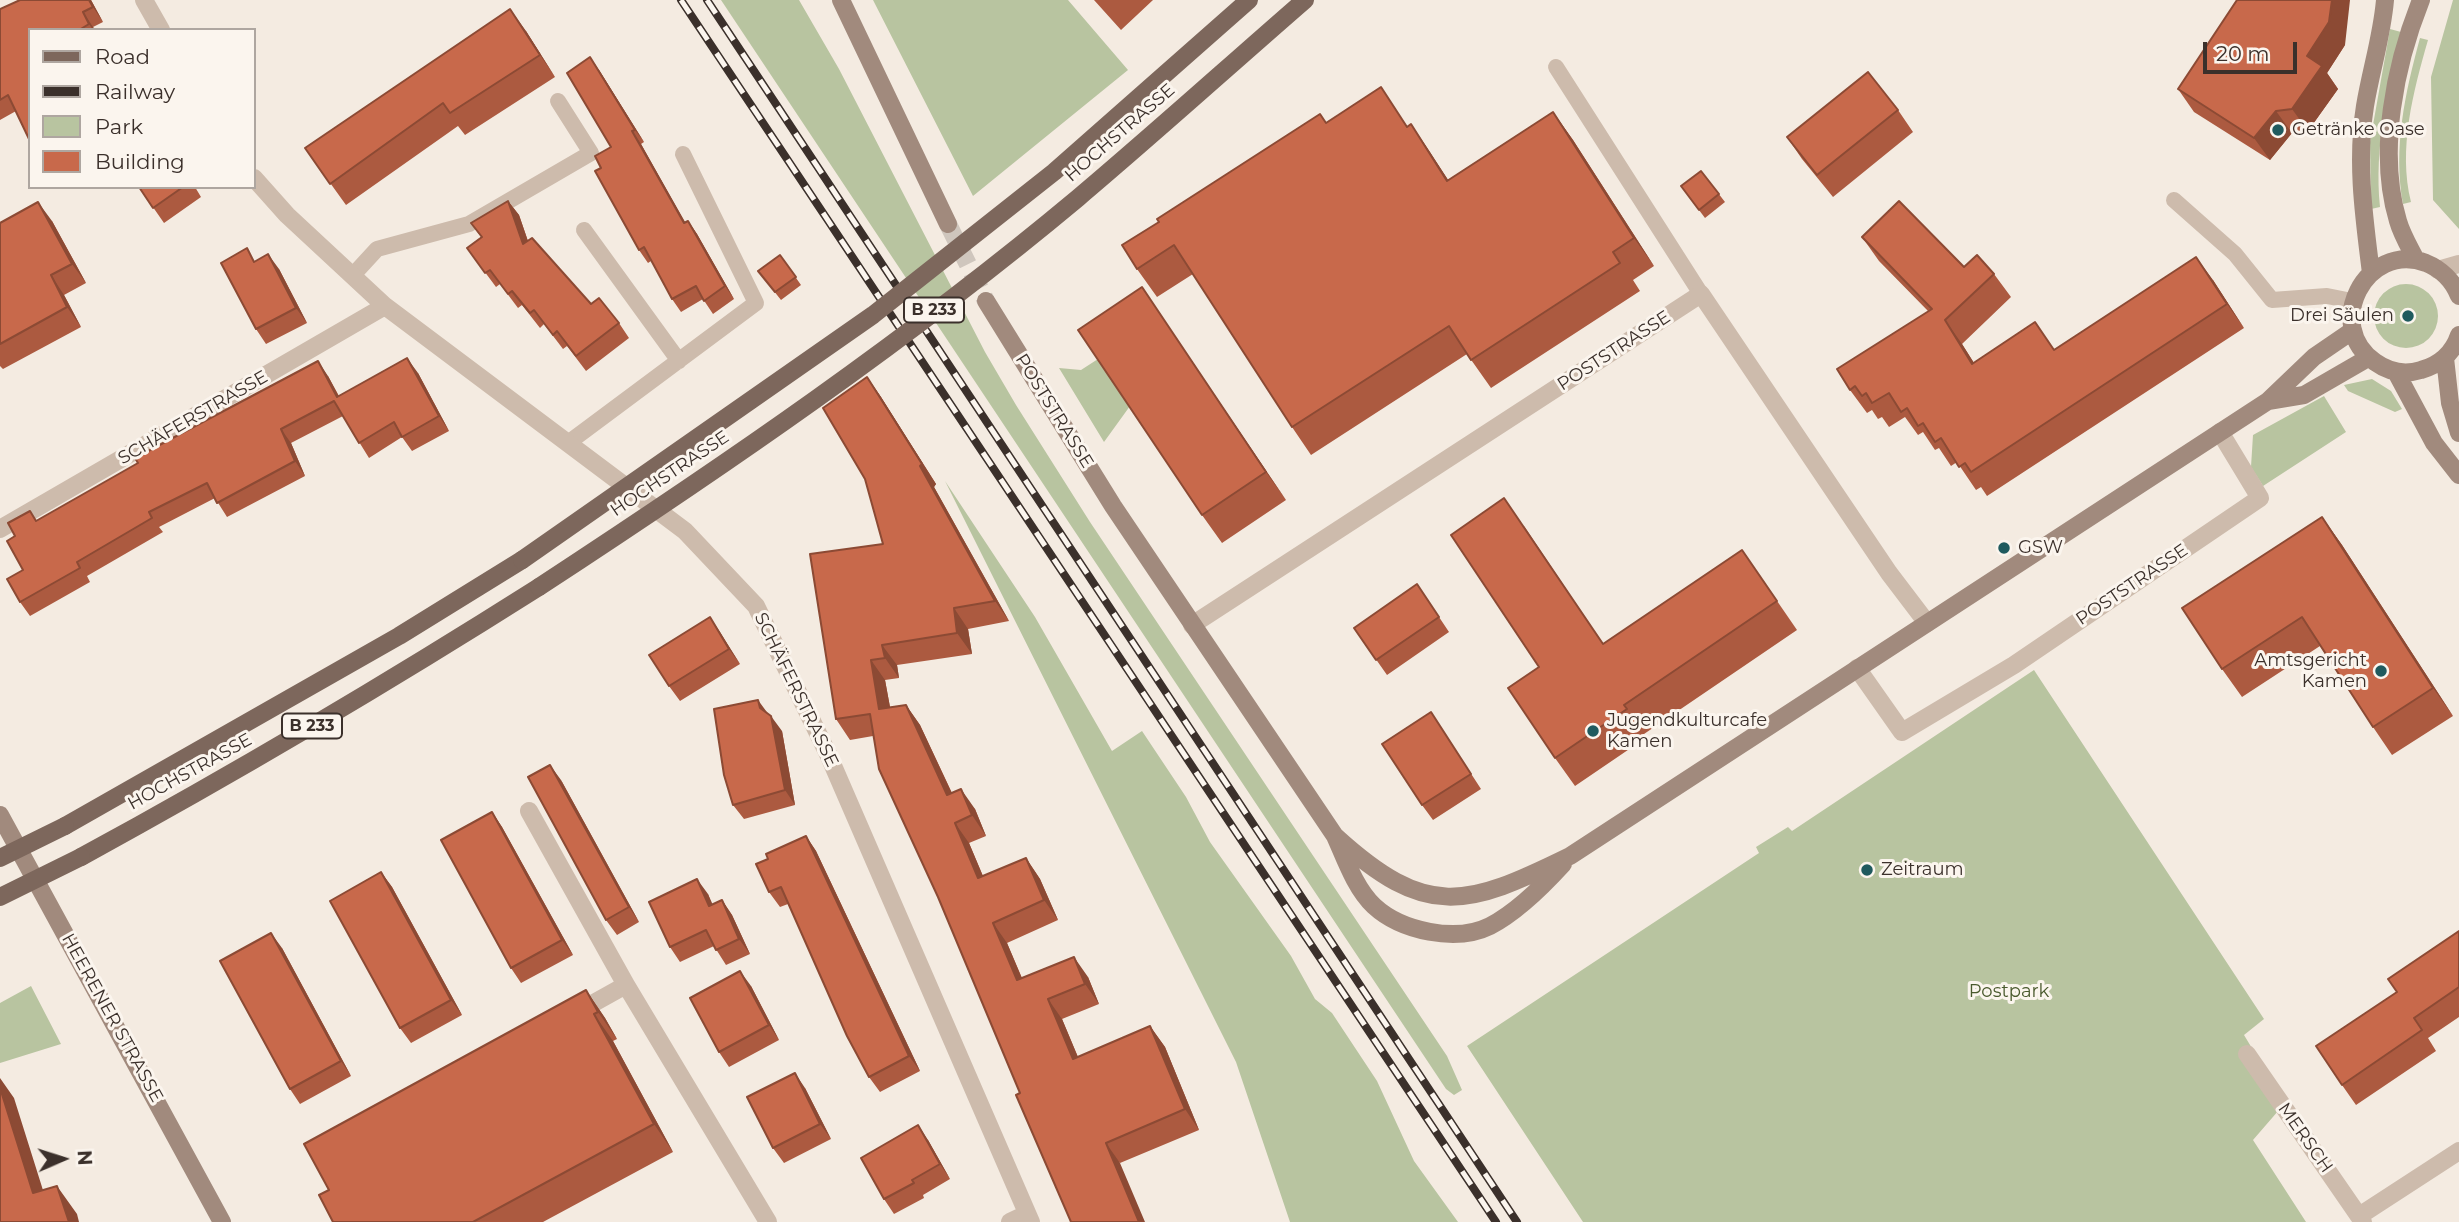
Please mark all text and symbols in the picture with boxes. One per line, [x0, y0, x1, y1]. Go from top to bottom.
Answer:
legend [28, 28, 256, 189]
scale bar [2207, 28, 2302, 72]
text: 20 m [2216, 41, 2270, 66]
text: Road [95, 44, 150, 69]
text: Railway [95, 79, 175, 104]
street label: HOCHSTRASSE [1061, 79, 1179, 187]
text: Park [95, 114, 143, 139]
place label: Getränke Oase [2292, 119, 2425, 141]
marker: Getränke Oase [2270, 122, 2286, 138]
text: Building [95, 149, 185, 174]
road number: B 233 [904, 298, 964, 322]
place label: Drei Säulen [2290, 305, 2394, 327]
street label: POSTSTRASSE [1553, 306, 1675, 396]
marker: Drei Säulen [2400, 308, 2416, 324]
street label: POSTSTRASSE [1010, 350, 1098, 472]
street label: SCHÄFERSTRASSE [114, 366, 272, 470]
street label: HOCHSTRASSE [607, 426, 733, 522]
place label: GSW [2018, 537, 2063, 559]
marker: GSW [1996, 540, 2012, 556]
street label: POSTSTRASSE [2072, 540, 2192, 630]
street label: SCHÄFERSTRASSE [749, 609, 843, 771]
place label: Amtsgericht Kamen [2254, 650, 2367, 692]
marker: Amtsgericht Kamen [2373, 663, 2389, 679]
place label: Jugendkulturcafe Kamen [1607, 710, 1767, 752]
road number: B 233 [282, 713, 342, 738]
marker: Jugendkulturcafe Kamen [1585, 723, 1601, 739]
street label: HOCHSTRASSE [124, 729, 256, 815]
place label: Zeitraum [1881, 859, 1964, 881]
marker: Zeitraum [1859, 862, 1875, 878]
street label: HEERENER STRASSE [57, 930, 167, 1106]
park label: Postpark [1969, 981, 2049, 1003]
street label: MERSCH [2273, 1099, 2337, 1177]
north arrow [28, 1124, 98, 1194]
text: N [73, 1150, 96, 1166]

